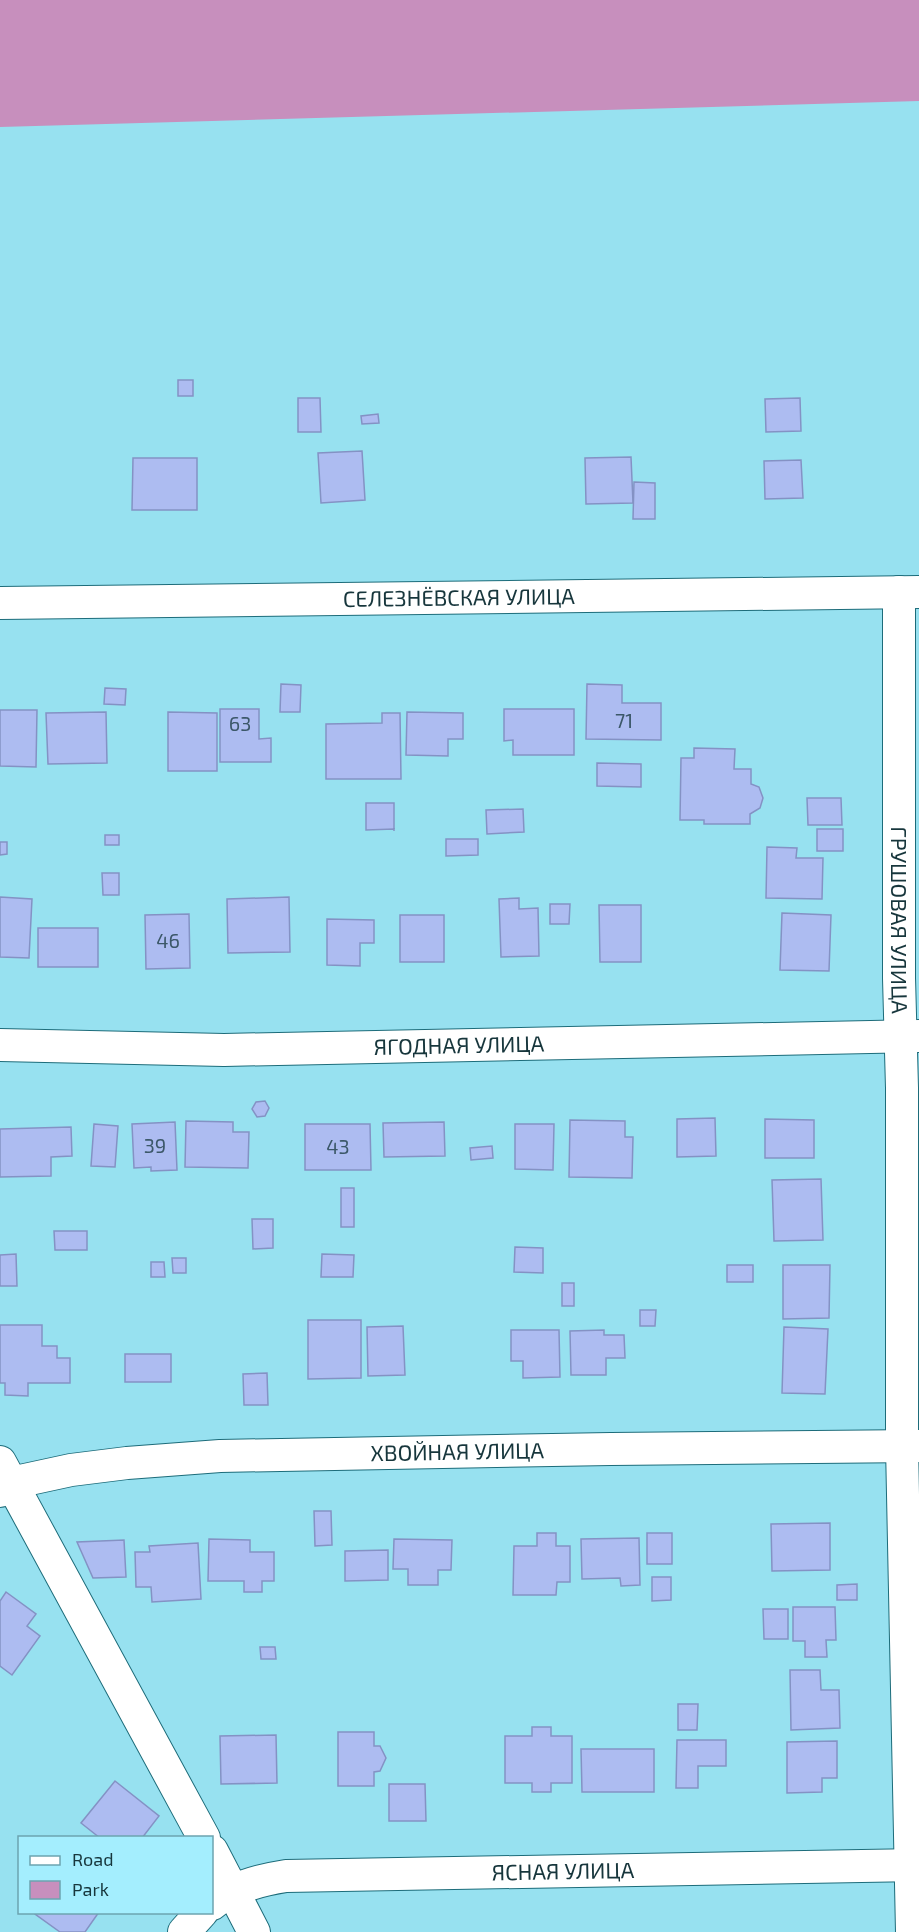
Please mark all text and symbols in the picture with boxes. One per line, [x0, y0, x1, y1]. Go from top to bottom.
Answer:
street label: СЕЛЕЗНЁВСКАЯ УЛИЦА [343, 582, 575, 611]
house number: 71 [615, 708, 633, 732]
house number: 63 [229, 711, 251, 735]
street label: ГРУШОВАЯ УЛИЦА [887, 826, 914, 1014]
house number: 46 [156, 928, 180, 952]
street label: ЯГОДНАЯ УЛИЦА [373, 1030, 545, 1059]
house number: 39 [144, 1133, 166, 1157]
house number: 43 [326, 1134, 350, 1158]
street label: ХВОЙНАЯ УЛИЦА [370, 1436, 545, 1465]
legend [18, 1836, 213, 1914]
text: Road [72, 1848, 113, 1870]
street label: ЯСНАЯ УЛИЦА [491, 1856, 635, 1884]
text: Park [72, 1878, 109, 1900]

